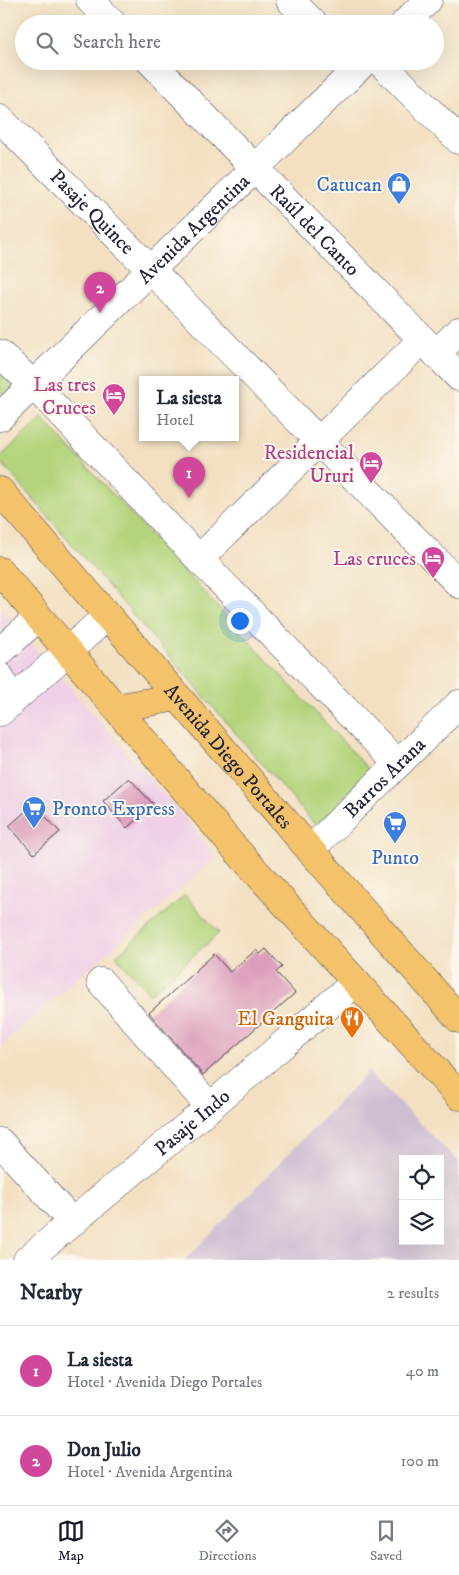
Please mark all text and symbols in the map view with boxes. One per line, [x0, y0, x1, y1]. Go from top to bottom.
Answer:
search box [15, 15, 444, 70]
icon: search [33, 29, 61, 57]
text: Search here [73, 31, 161, 54]
street label: Pasaje Quince [44, 165, 139, 260]
street label: Avenida Argentina [133, 169, 256, 290]
shop icon: Catucan [386, 171, 412, 205]
place label: Catucan [317, 173, 383, 198]
street label: Raúl del Canto [263, 180, 364, 282]
pin: 2 [84, 272, 116, 313]
place label: Las tres Cruces [33, 373, 96, 421]
popup [139, 376, 239, 441]
hotel icon: Las tres Cruces [101, 382, 127, 416]
text: La siesta [156, 387, 222, 410]
text: Hotel [156, 410, 194, 430]
place label: Residencial Ururi [264, 441, 354, 489]
hotel icon: Residencial Ururi [358, 450, 384, 484]
pin: 1 [173, 457, 205, 498]
hotel icon: Las cruces [420, 545, 446, 579]
place label: Las cruces [333, 547, 416, 572]
your location [227, 608, 253, 634]
street label: Avenida Diego Portales [158, 679, 297, 835]
street label: Barros Arana [339, 732, 432, 824]
supermarket icon: Pronto Express [21, 795, 47, 829]
place label: Pronto Express [52, 797, 175, 822]
supermarket icon: Punto [382, 810, 408, 844]
place label: Punto [371, 846, 419, 871]
restaurant icon: El Ganguita [339, 1005, 365, 1039]
place label: El Ganguita [237, 1007, 334, 1032]
street label: Pasaje Indo [150, 1084, 236, 1162]
map controls [399, 1155, 444, 1245]
button: locate [399, 1155, 444, 1200]
button: layers [399, 1200, 444, 1245]
text: Nearby [20, 1280, 82, 1306]
text: 2 results [387, 1283, 439, 1303]
text: La siesta [67, 1349, 132, 1372]
text: 1 [33, 1361, 39, 1381]
text: 40 m [406, 1361, 439, 1381]
text: Hotel · Avenida Diego Portales [67, 1372, 262, 1392]
text: Don Julio [67, 1439, 141, 1462]
text: 2 [32, 1451, 40, 1471]
text: 100 m [401, 1451, 439, 1471]
text: Hotel · Avenida Argentina [67, 1462, 233, 1482]
tab: Map [57, 1517, 85, 1565]
tab: Directions [198, 1517, 256, 1565]
tab: Saved [370, 1517, 402, 1565]

